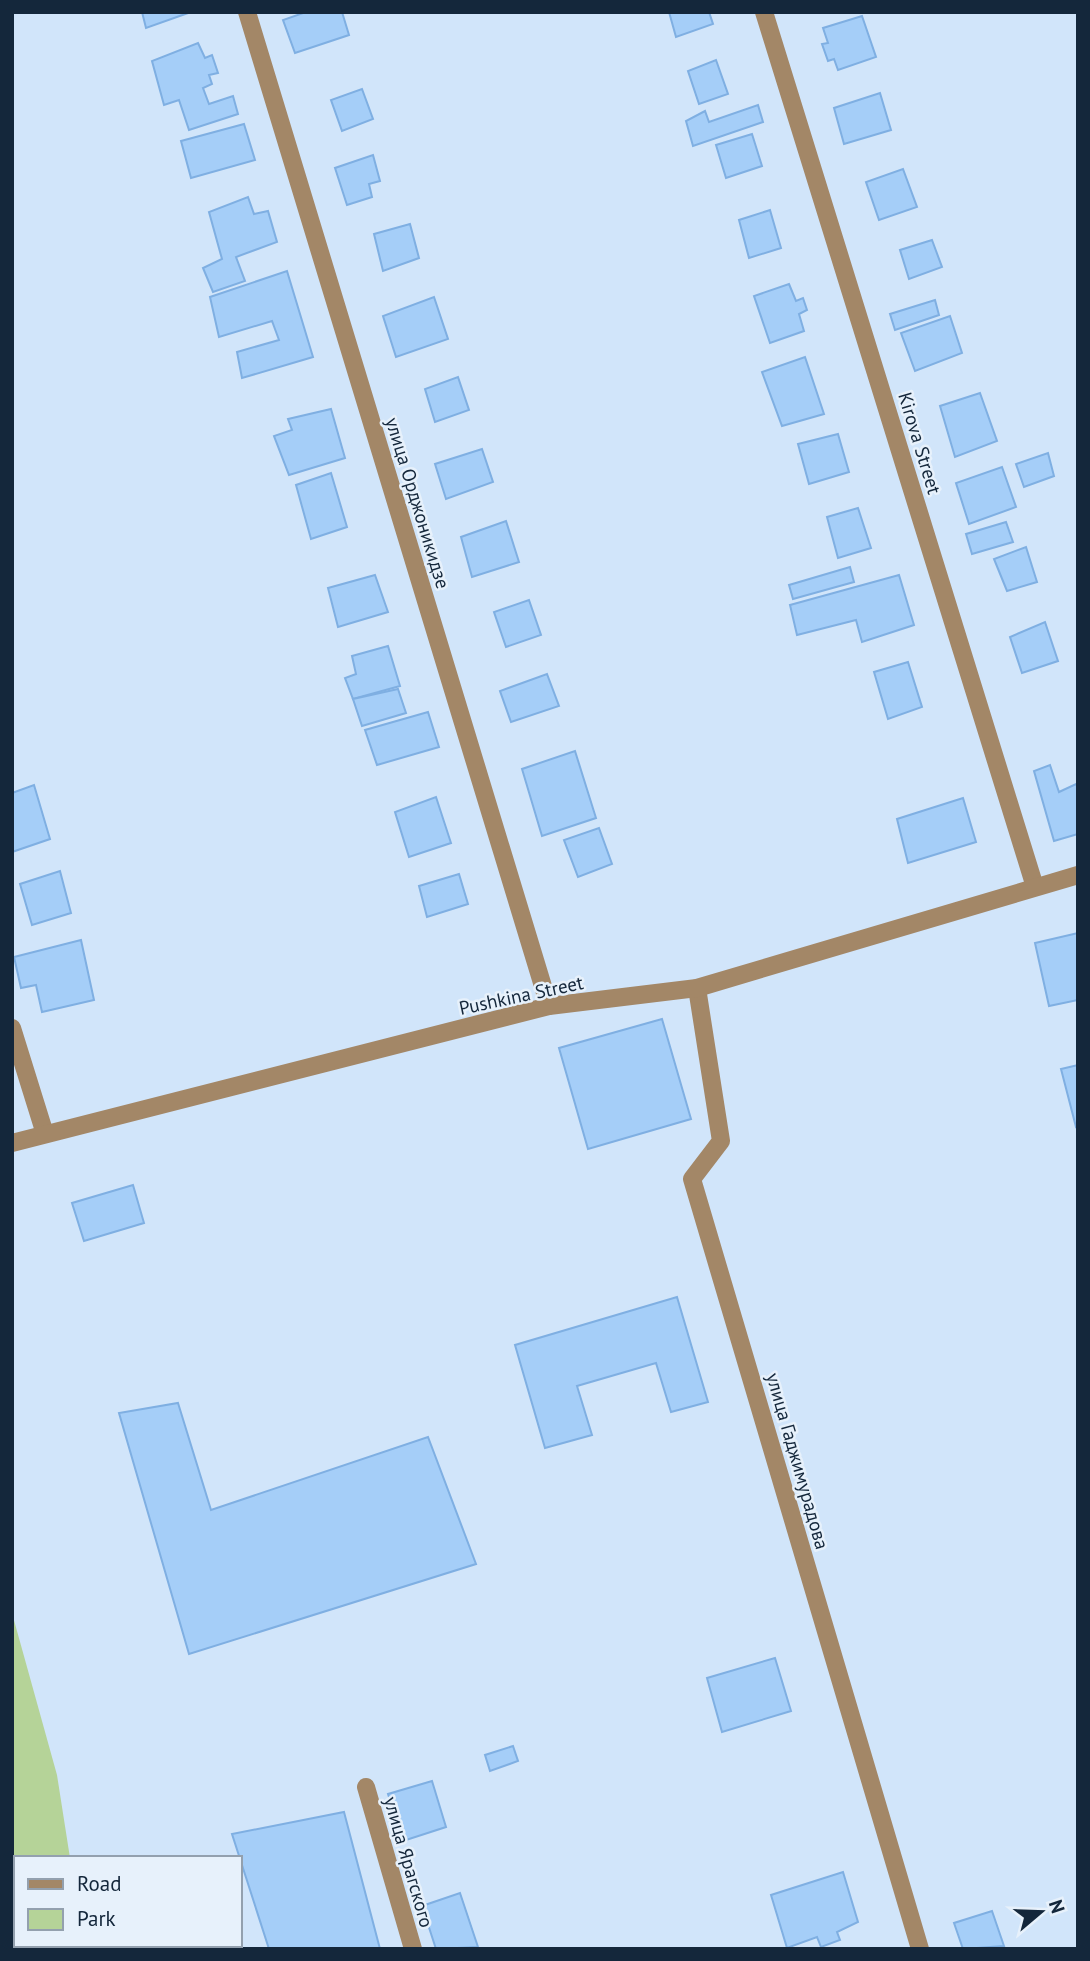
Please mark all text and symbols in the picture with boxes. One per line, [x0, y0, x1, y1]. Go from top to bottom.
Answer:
street label: Kirova Street [893, 389, 947, 497]
street label: улица Орджоникидзе [381, 414, 455, 592]
street label: Pushkina Street [457, 970, 586, 1020]
street label: улица Гаджимурадова [761, 1370, 835, 1552]
street label: улица Ярагского [379, 1794, 439, 1930]
legend [14, 1856, 242, 1947]
text: Road [77, 1870, 121, 1897]
north arrow [1006, 1877, 1076, 1947]
text: N [1044, 1897, 1070, 1916]
text: Park [77, 1905, 116, 1932]

